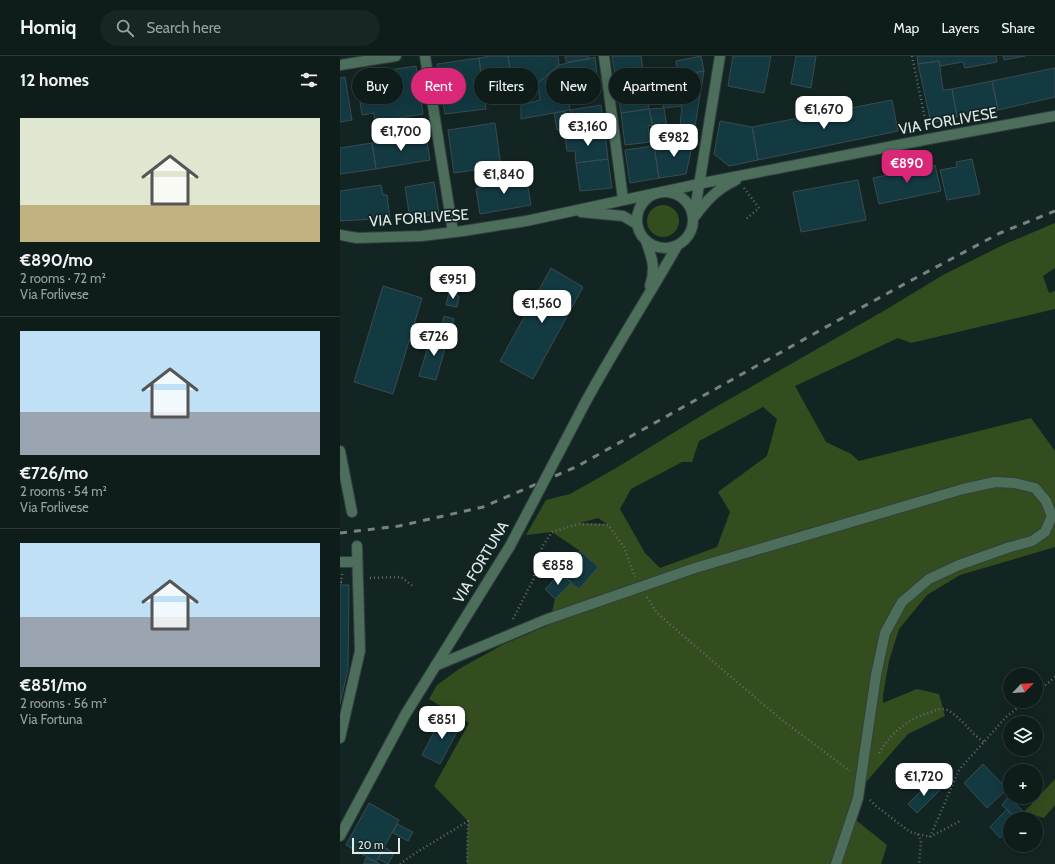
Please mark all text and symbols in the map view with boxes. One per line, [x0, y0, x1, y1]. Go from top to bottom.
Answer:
search box [100, 10, 380, 46]
text: Homiq [20, 16, 76, 39]
icon: search [114, 17, 136, 39]
text: Search here [146, 19, 221, 37]
text: Map [894, 19, 919, 37]
text: Layers [941, 19, 979, 37]
text: Share [1001, 19, 1035, 37]
chip: Buy [352, 68, 403, 104]
chip: Rent [411, 68, 466, 104]
chip: Filters [474, 68, 538, 104]
chip: New [546, 68, 601, 104]
chip: Apartment [609, 68, 701, 104]
icon: filters [298, 69, 320, 91]
text: 12 homes [20, 70, 89, 90]
pin: €1,670 [791, 96, 857, 130]
text: €1,670 [804, 101, 844, 117]
street label: VIA FORLIVESE [897, 103, 999, 139]
pin: €3,160 [555, 113, 621, 147]
pin: €1,700 [368, 118, 434, 152]
text: €3,160 [568, 118, 608, 134]
text: €1,700 [380, 123, 422, 139]
pin: €982 [650, 124, 698, 158]
text: €982 [659, 129, 689, 145]
icon: home [134, 144, 206, 216]
pin: €890 [883, 150, 931, 184]
text: €890 [891, 155, 923, 171]
pin: €1,840 [471, 161, 537, 195]
text: €1,840 [483, 166, 525, 182]
street label: VIA FORLIVESE [369, 206, 469, 230]
text: €890/mo [20, 250, 93, 270]
pin: €951 [429, 266, 477, 300]
text: 2 rooms · 72 m² [20, 270, 106, 286]
text: €951 [439, 271, 467, 287]
text: Via Forlivese [20, 286, 89, 302]
pin: €1,560 [509, 290, 575, 324]
text: €1,560 [522, 295, 562, 311]
pin: €726 [410, 323, 458, 357]
text: €726 [419, 328, 449, 344]
icon: home [134, 357, 206, 429]
text: €726/mo [20, 463, 88, 483]
text: 2 rooms · 54 m² [20, 483, 107, 499]
text: Via Forlivese [20, 499, 89, 515]
street label: VIA FORTUNA [449, 517, 513, 606]
pin: €858 [534, 552, 582, 586]
text: €858 [542, 557, 574, 573]
icon: home [134, 569, 206, 641]
north arrow [1003, 668, 1043, 708]
map controls [1003, 668, 1043, 852]
text: €851/mo [20, 675, 87, 695]
text: 2 rooms · 56 m² [20, 695, 107, 711]
pin: €851 [418, 706, 466, 740]
text: Via Fortuna [20, 711, 83, 727]
text: €851 [428, 711, 456, 727]
button: layers [1003, 716, 1043, 756]
pin: €1,720 [891, 763, 957, 797]
button: + [1003, 764, 1043, 804]
text: €1,720 [905, 768, 943, 784]
button: − [1003, 812, 1043, 852]
scale bar [352, 836, 400, 855]
text: 20 m [358, 838, 384, 852]

